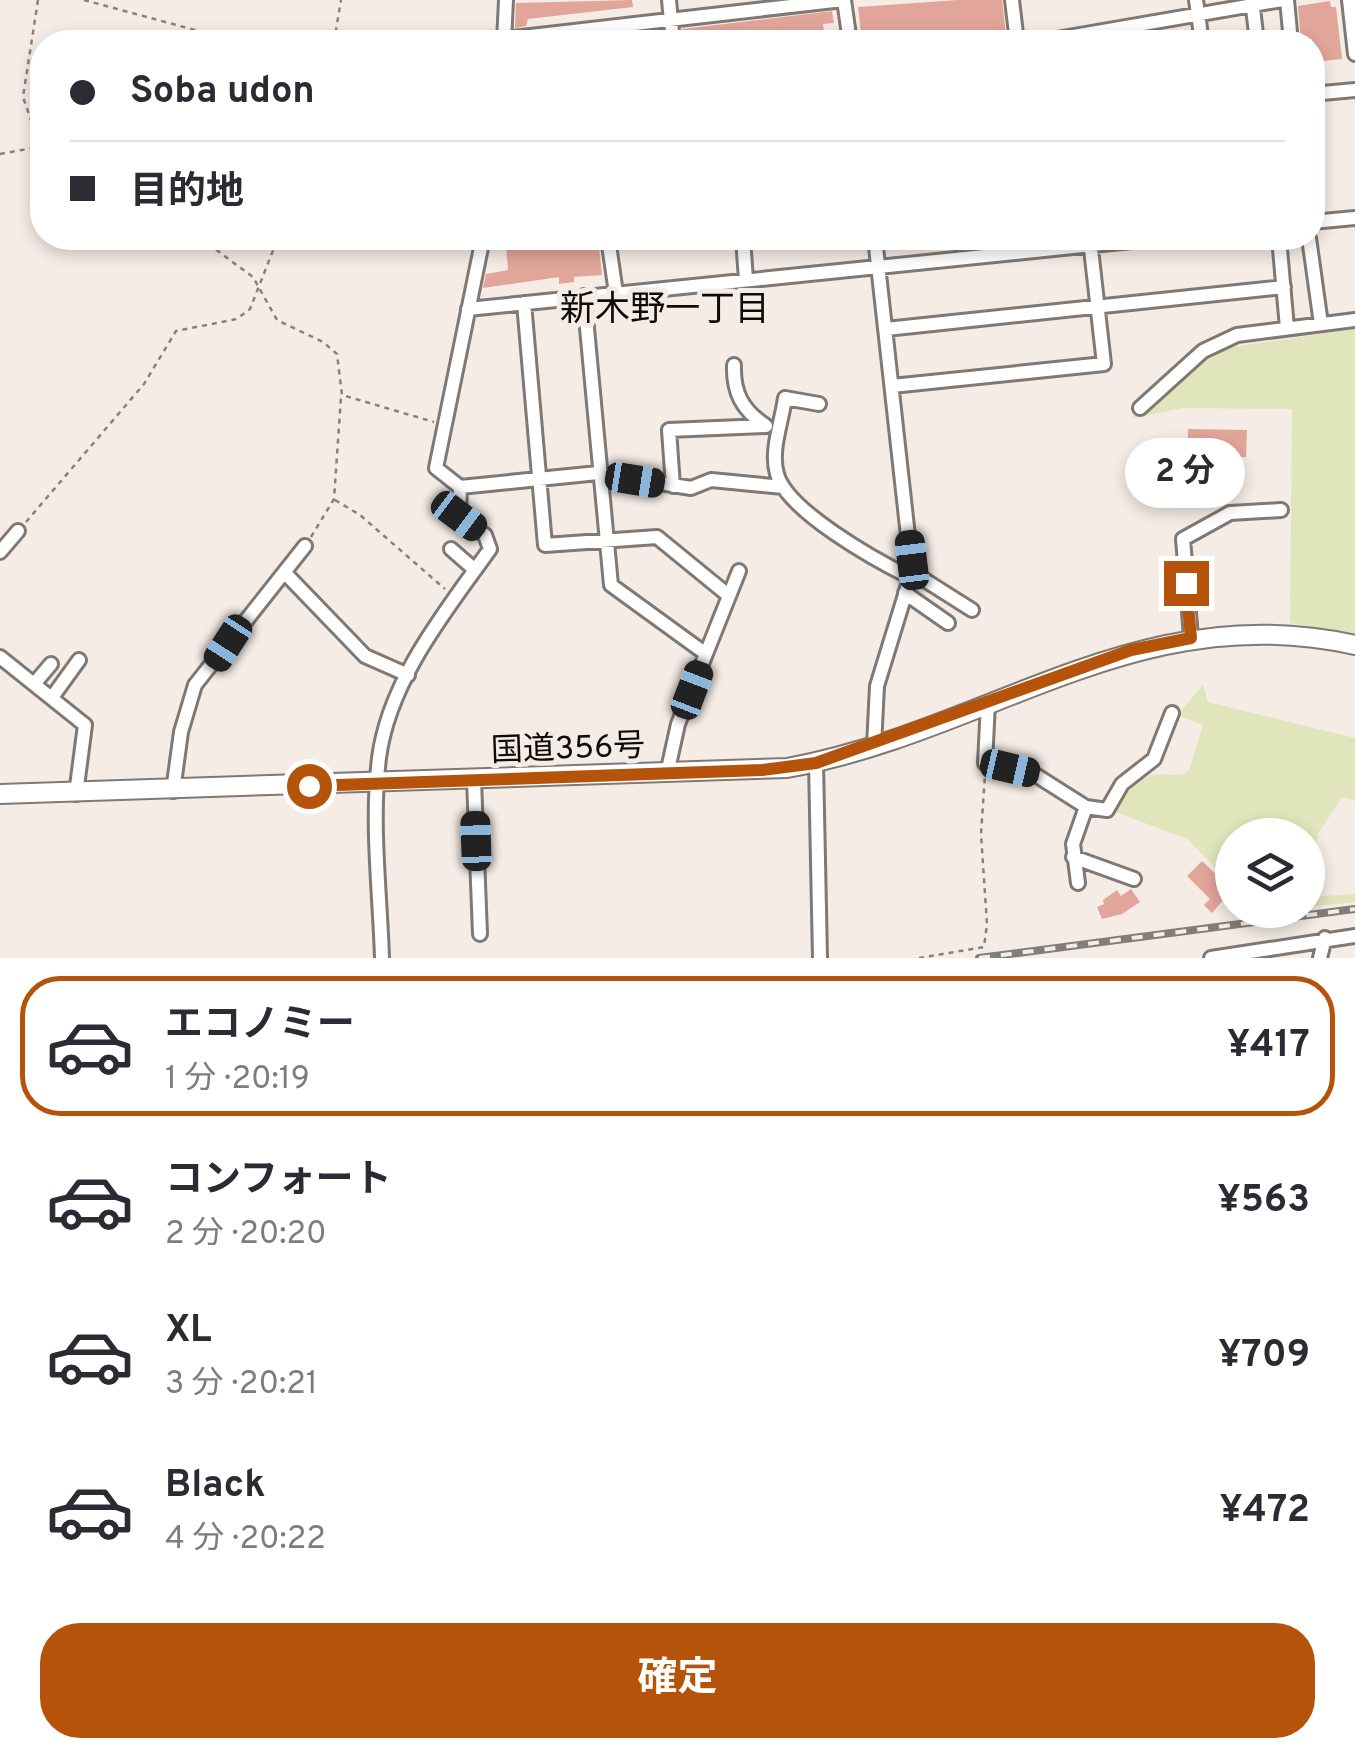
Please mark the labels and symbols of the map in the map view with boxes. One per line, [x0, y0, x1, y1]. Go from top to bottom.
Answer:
district label: 新木野一丁目 [560, 289, 770, 333]
callout: 2 分 [1126, 438, 1246, 508]
car [603, 460, 667, 500]
car [426, 486, 492, 546]
car [893, 528, 931, 592]
route end [1164, 561, 1209, 606]
car [199, 610, 257, 676]
car [667, 657, 717, 723]
street label: 国道356号 [490, 727, 646, 773]
car [977, 747, 1043, 789]
route start [287, 764, 332, 809]
car [460, 810, 492, 872]

